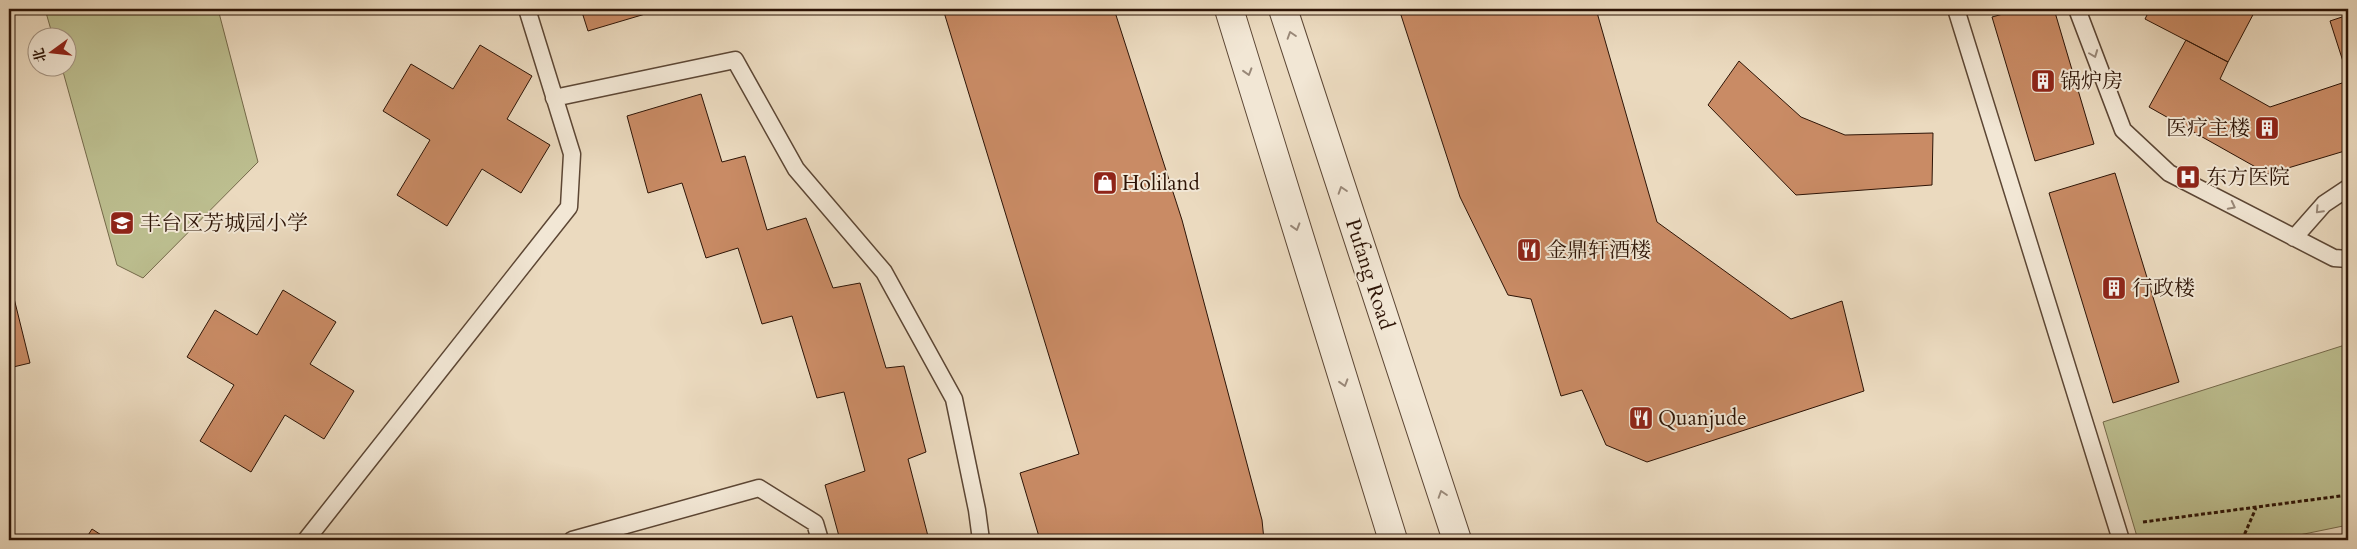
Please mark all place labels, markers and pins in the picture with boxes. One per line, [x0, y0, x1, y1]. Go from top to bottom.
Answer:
place label: 锅炉房 [2060, 67, 2123, 96]
building icon: 锅炉房 [2030, 68, 2056, 94]
place label: 医疗主楼 [2166, 114, 2250, 143]
building icon: 医疗主楼 [2254, 115, 2280, 141]
place label: 东方医院 [2206, 163, 2290, 192]
hospital icon: 东方医院 [2175, 164, 2201, 190]
place label: Holiland [1122, 169, 1200, 198]
shop icon: Holiland [1092, 170, 1118, 196]
place label: 丰台区芳城园小学 [140, 209, 308, 238]
school or university icon: 丰台区芳城园小学 [109, 210, 135, 236]
place label: 金鼎轩酒楼 [1546, 236, 1651, 265]
restaurant icon: 金鼎轩酒楼 [1516, 237, 1542, 263]
place label: 行政楼 [2132, 274, 2195, 303]
building icon: 行政楼 [2101, 275, 2127, 301]
place label: Quanjude [1658, 404, 1747, 433]
restaurant icon: Quanjude [1628, 405, 1654, 431]

